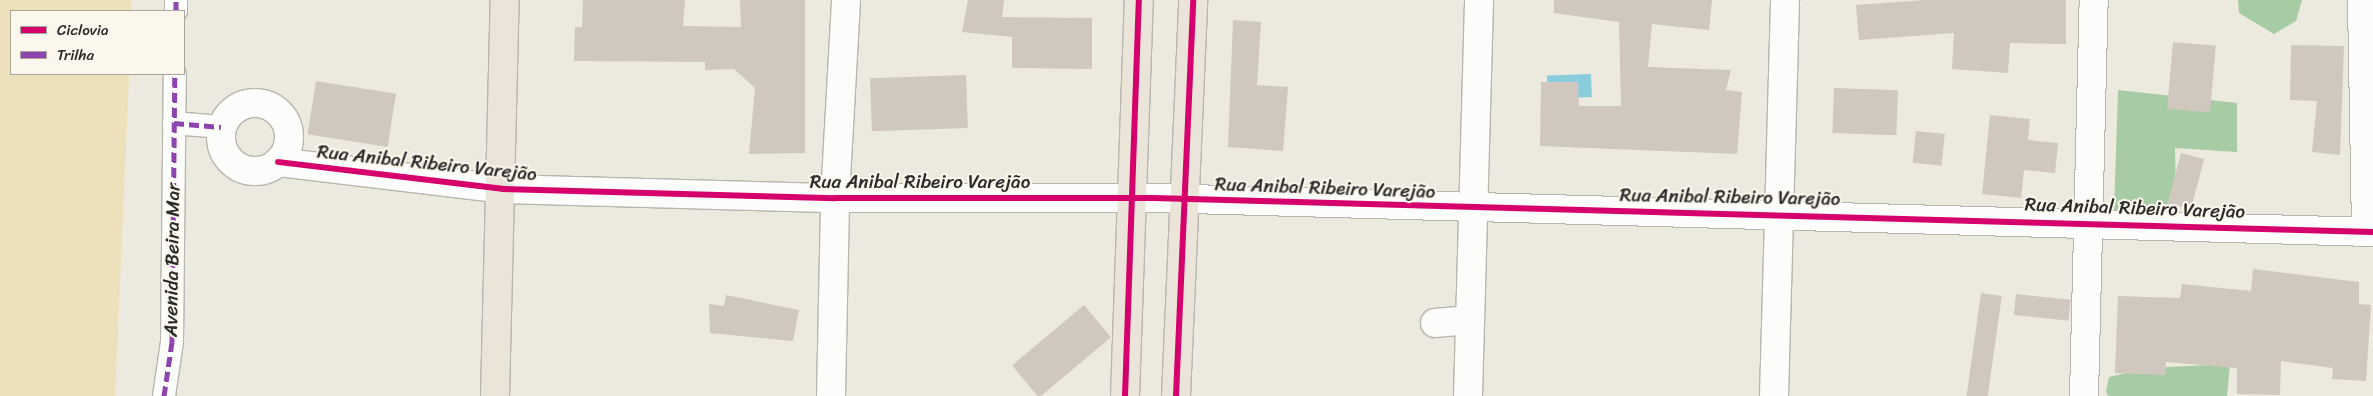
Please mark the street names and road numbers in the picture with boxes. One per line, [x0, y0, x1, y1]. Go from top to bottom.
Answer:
street label: Rua Anibal Ribeiro Varejão [316, 140, 538, 186]
street label: Rua Anibal Ribeiro Varejão [810, 171, 1030, 193]
street label: Rua Anibal Ribeiro Varejão [1214, 173, 1436, 203]
street label: Avenida Beira Mar [159, 183, 185, 337]
street label: Rua Anibal Ribeiro Varejão [1619, 184, 1841, 210]
street label: Rua Anibal Ribeiro Varejão [2024, 193, 2246, 223]

